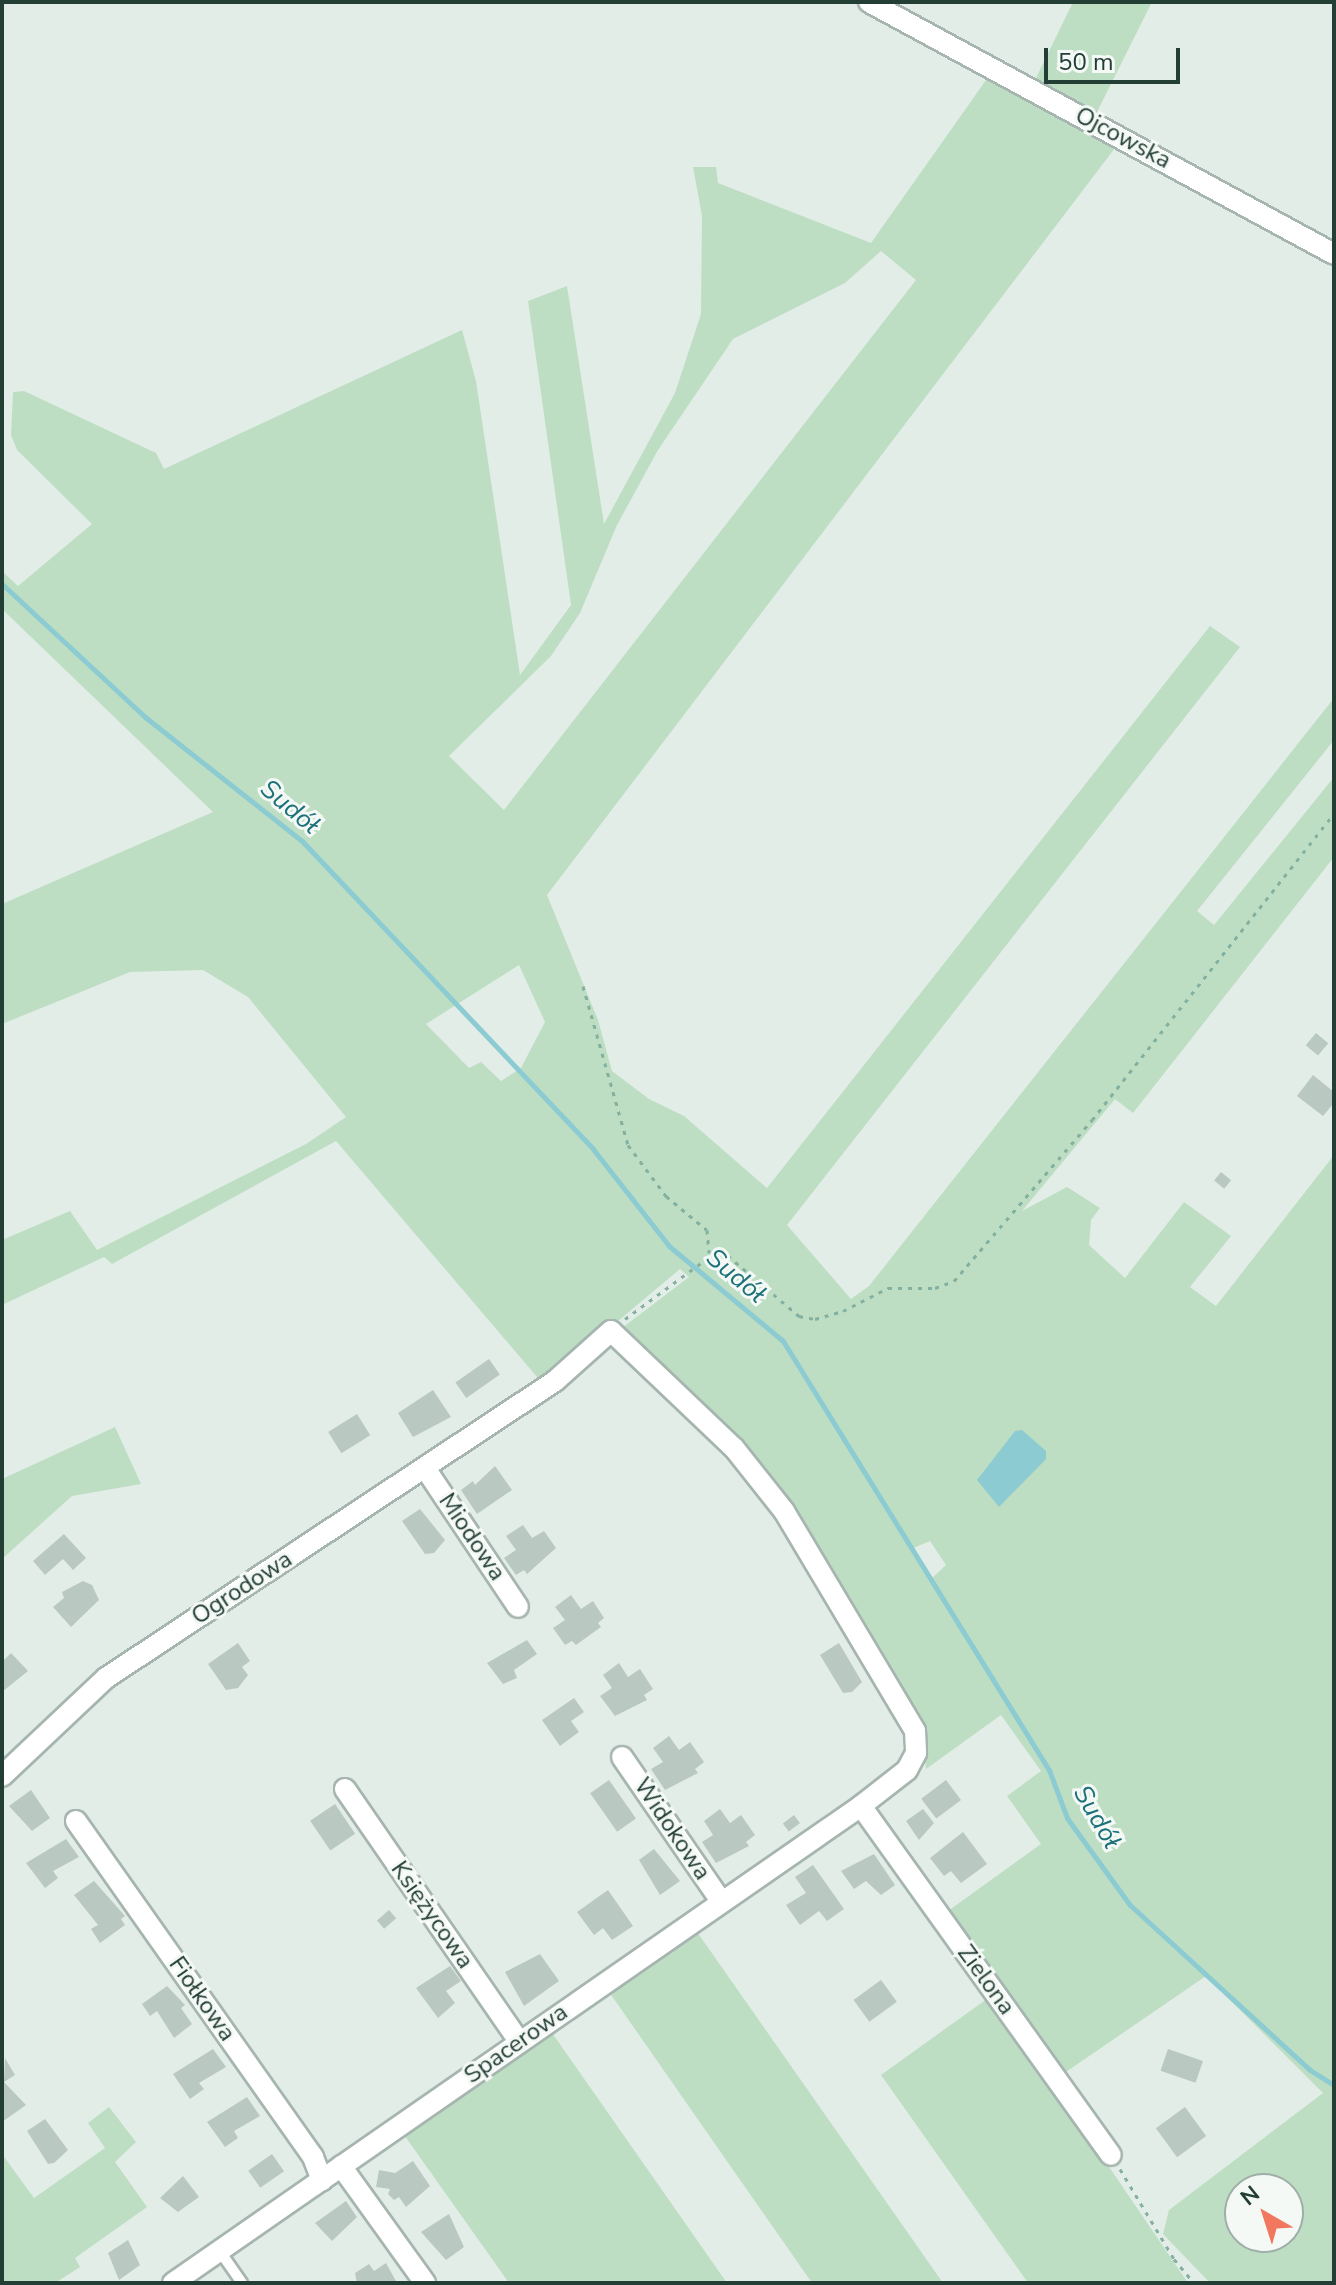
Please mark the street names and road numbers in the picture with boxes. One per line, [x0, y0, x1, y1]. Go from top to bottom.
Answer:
street label: Ojcowska [1070, 101, 1176, 175]
street label: Miodowa [432, 1488, 512, 1586]
street label: Ogrodowa [186, 1545, 298, 1631]
street label: Widokowa [627, 1773, 717, 1885]
street label: Księżycowa [385, 1856, 479, 1974]
street label: Zielona [951, 1940, 1021, 2020]
street label: Fiołkowa [162, 1951, 242, 2047]
street label: Spacerowa [459, 1998, 573, 2090]

